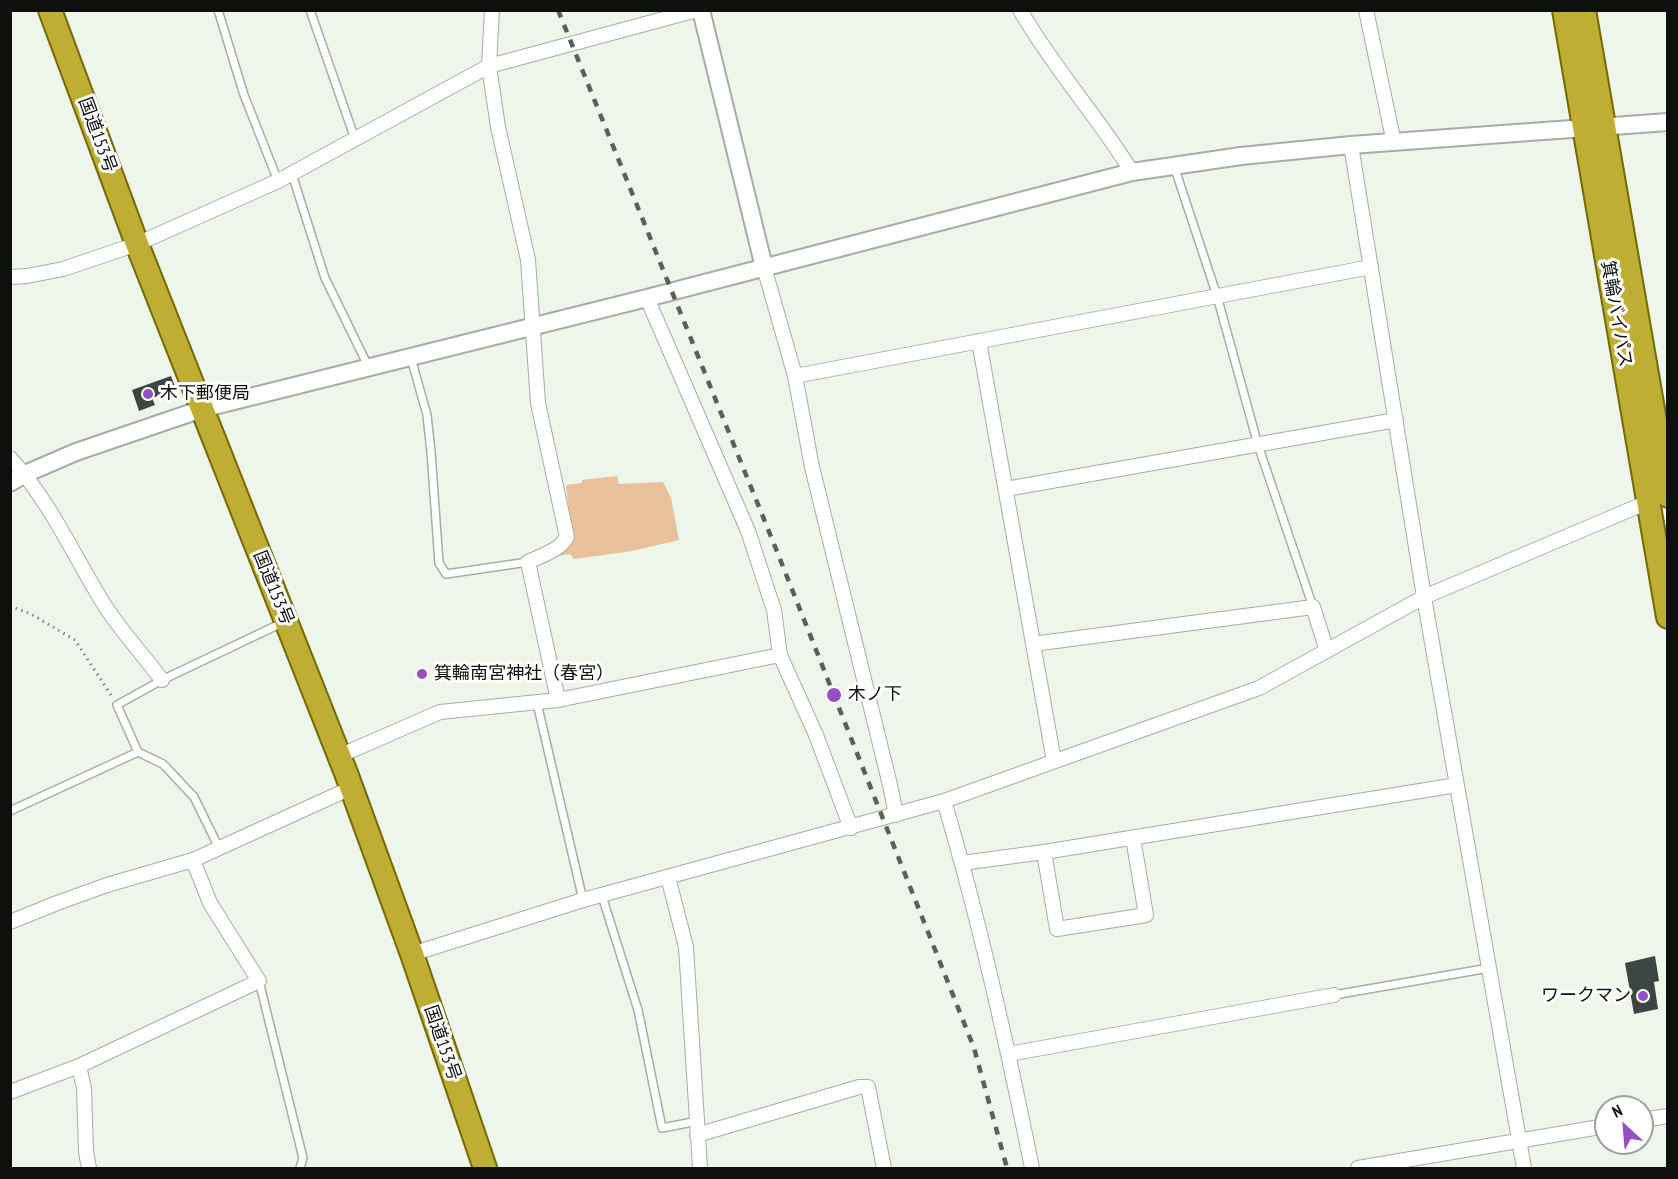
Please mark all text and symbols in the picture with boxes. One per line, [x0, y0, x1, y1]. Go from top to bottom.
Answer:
street label: 国道153号 [73, 95, 121, 175]
street label: 箕輪バイパス [1596, 259, 1636, 369]
place label: 木下郵便局 [160, 383, 250, 405]
marker: 木下郵便局 [141, 387, 155, 401]
street label: 国道153号 [248, 548, 298, 628]
place label: 箕輪南宮神社（春宮） [434, 663, 614, 685]
marker: 箕輪南宮神社（春宮） [415, 667, 429, 681]
place label: 木ノ下 [848, 684, 902, 706]
marker: 木ノ下 [825, 686, 843, 704]
place label: ワークマン [1541, 985, 1631, 1007]
marker: ワークマン [1636, 989, 1650, 1003]
street label: 国道153号 [419, 1002, 465, 1084]
north arrow [1594, 1095, 1654, 1155]
text: N [1609, 1100, 1625, 1122]

